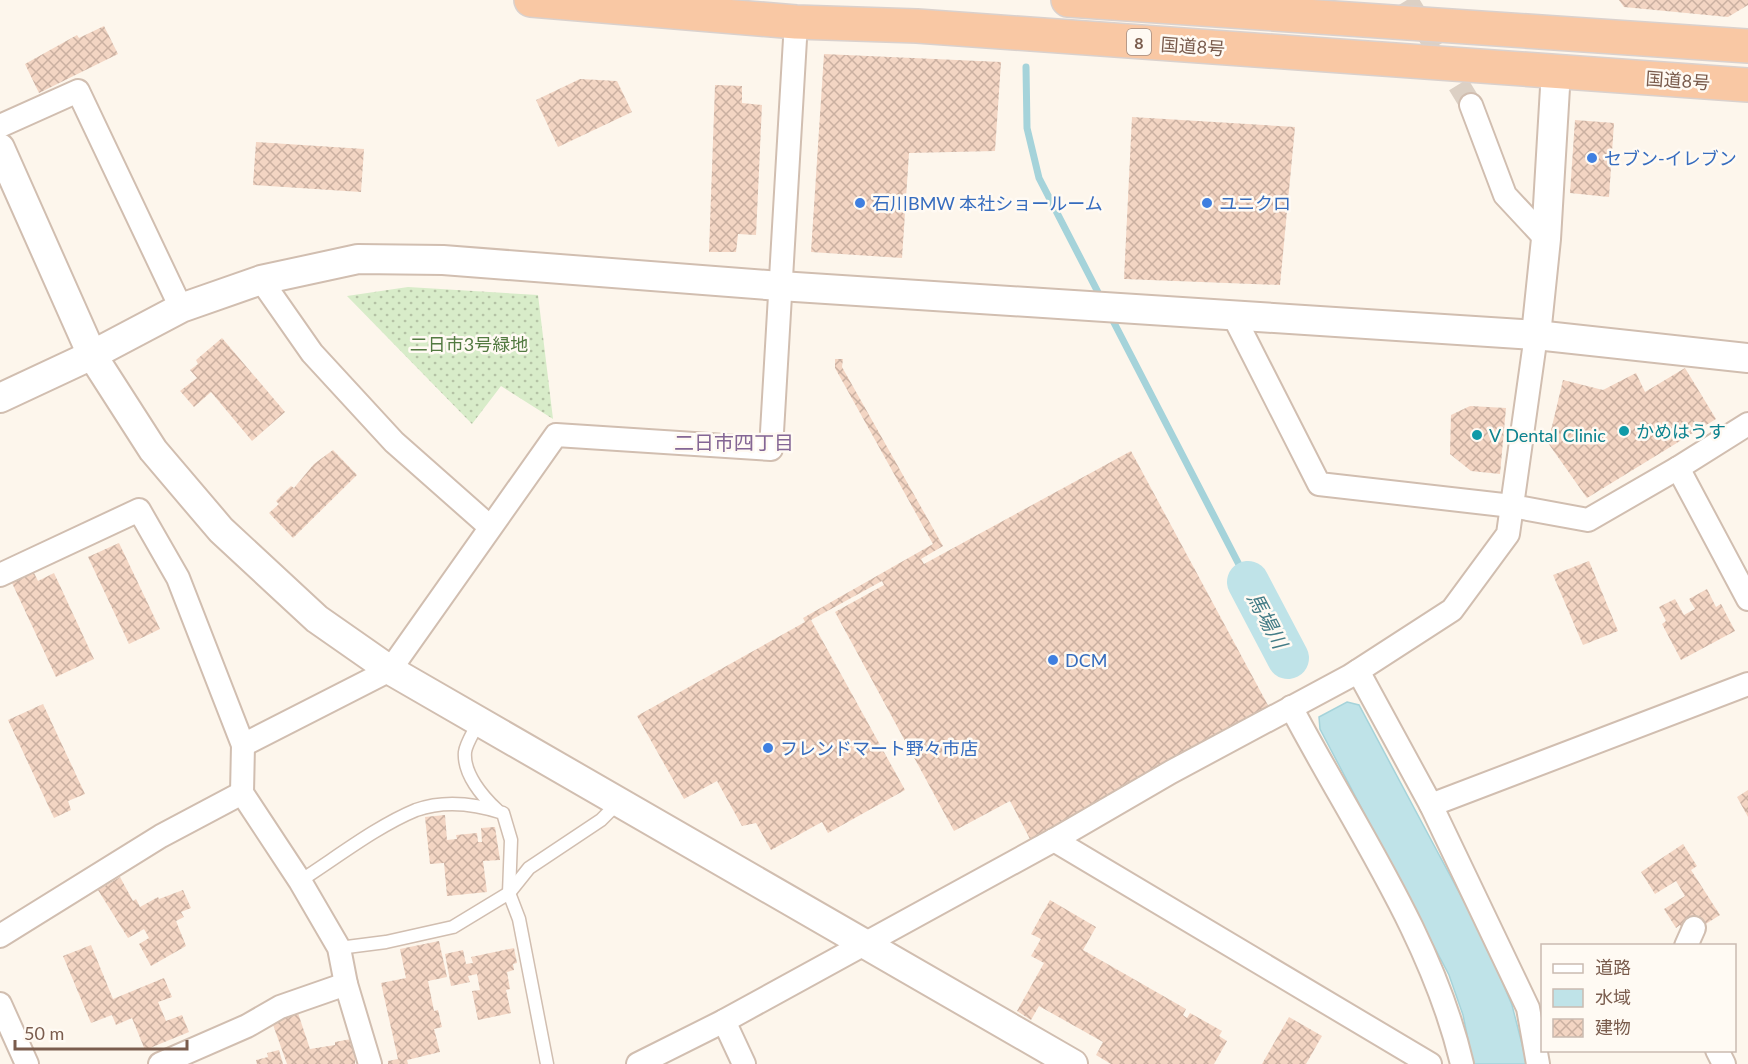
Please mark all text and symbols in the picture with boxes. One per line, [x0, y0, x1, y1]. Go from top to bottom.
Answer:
road number: 8 [1127, 29, 1151, 55]
street label: 国道8号 [1160, 33, 1226, 59]
street label: 国道8号 [1645, 67, 1711, 93]
place label: セブン-イレブン [1604, 147, 1737, 169]
marker: セブン-イレブン [1585, 151, 1599, 165]
place label: 石川BMW 本社ショールーム [872, 192, 1103, 214]
place label: ユニクロ [1219, 192, 1291, 214]
marker: 石川BMW 本社ショールーム [853, 196, 867, 210]
marker: ユニクロ [1200, 196, 1214, 210]
park label: 二日市3号緑地 [410, 333, 528, 355]
place label: かめはうす [1636, 420, 1726, 442]
place label: V Dental Clinic [1489, 424, 1606, 446]
marker: かめはうす [1617, 424, 1631, 438]
marker: V Dental Clinic [1470, 428, 1484, 442]
district label: 二日市四丁目 [674, 430, 794, 454]
water label: 馬場川 [1243, 588, 1294, 654]
place label: DCM [1065, 649, 1107, 671]
marker: DCM [1046, 653, 1060, 667]
place label: フレンドマート野々市店 [780, 737, 978, 759]
marker: フレンドマート野々市店 [761, 741, 775, 755]
legend [1541, 944, 1736, 1052]
text: 道路 [1595, 956, 1631, 978]
text: 水域 [1595, 986, 1631, 1008]
scale bar [15, 1013, 188, 1051]
text: 建物 [1595, 1016, 1631, 1038]
text: 50 m [24, 1022, 64, 1044]

